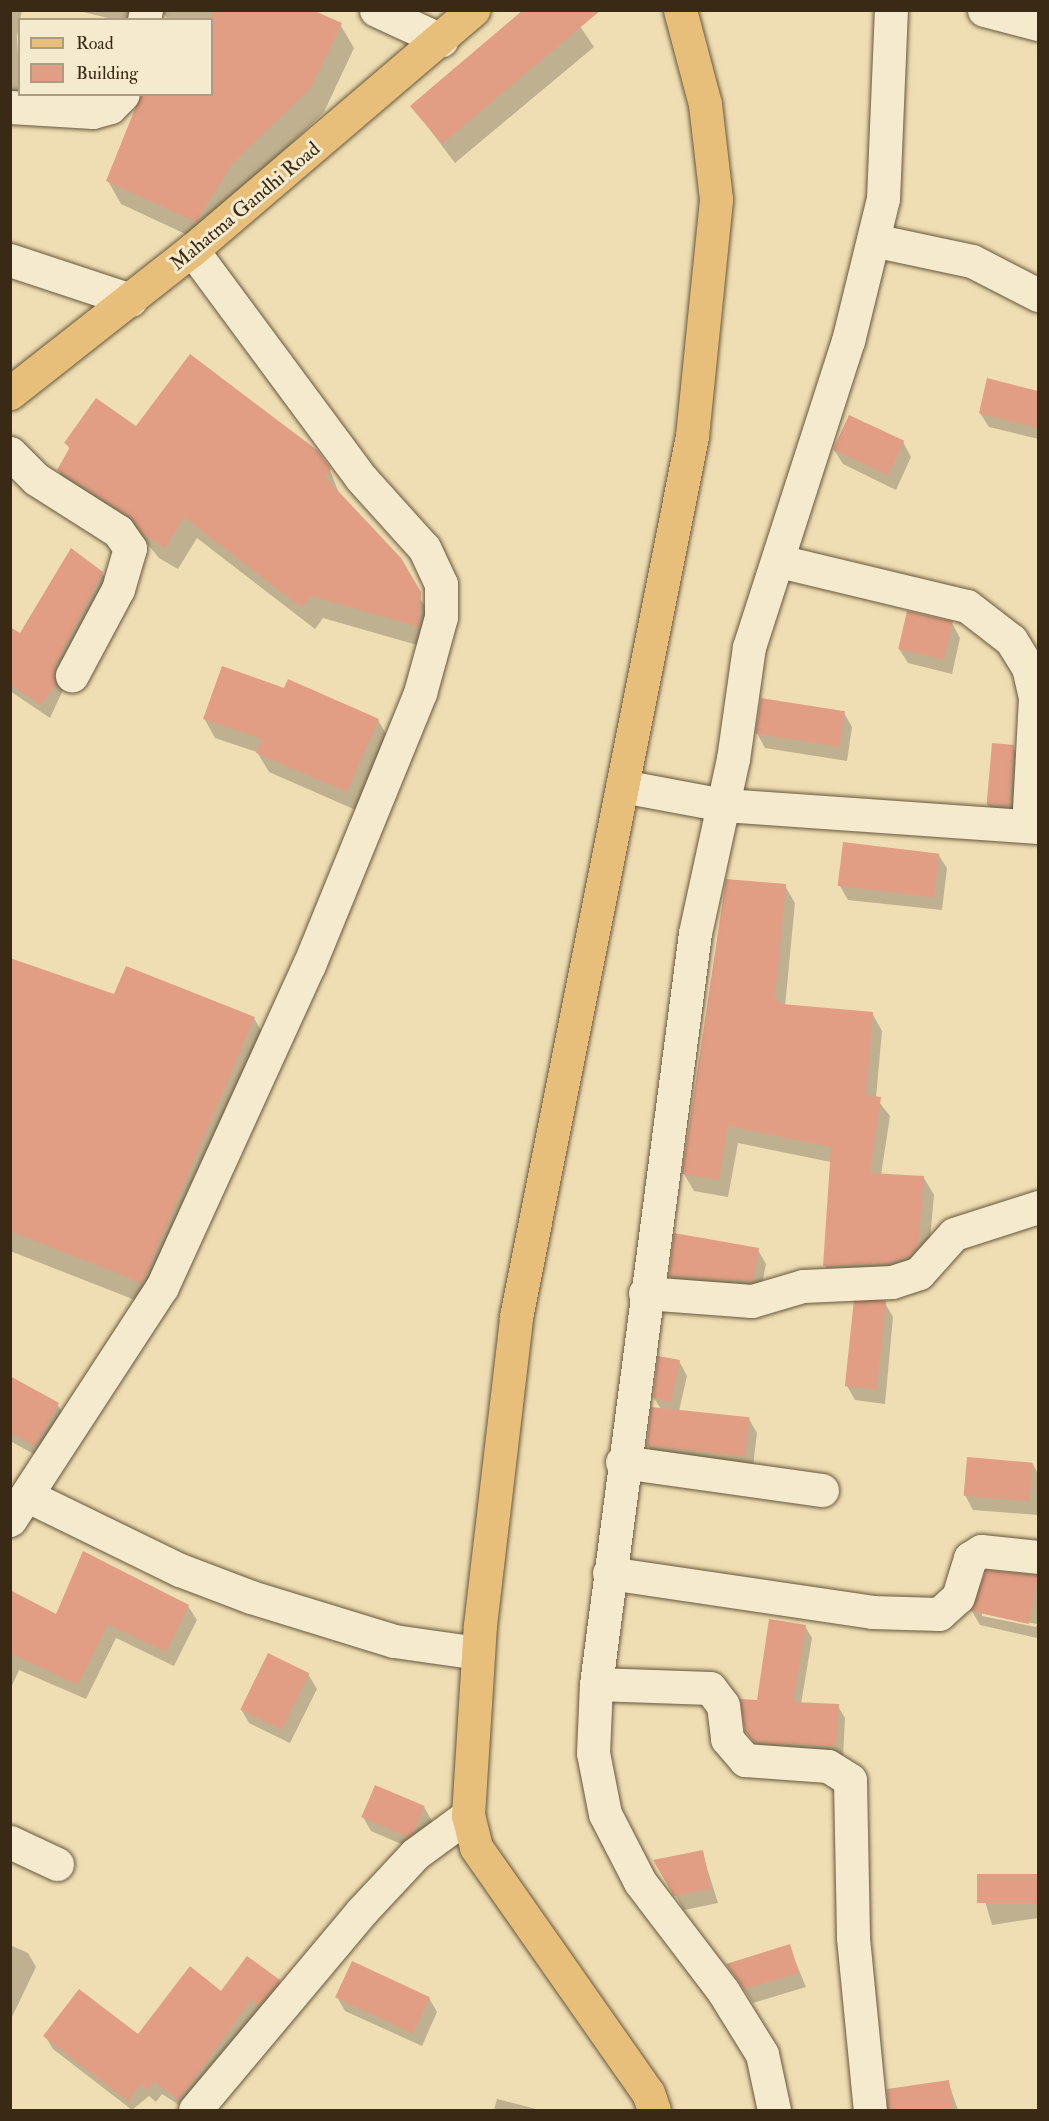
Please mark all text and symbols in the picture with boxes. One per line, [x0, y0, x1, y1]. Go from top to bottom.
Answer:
legend [18, 18, 213, 96]
text: Road [76, 32, 114, 55]
text: Building [76, 62, 138, 85]
street label: Mahatma Gandhi Road [165, 137, 325, 275]

